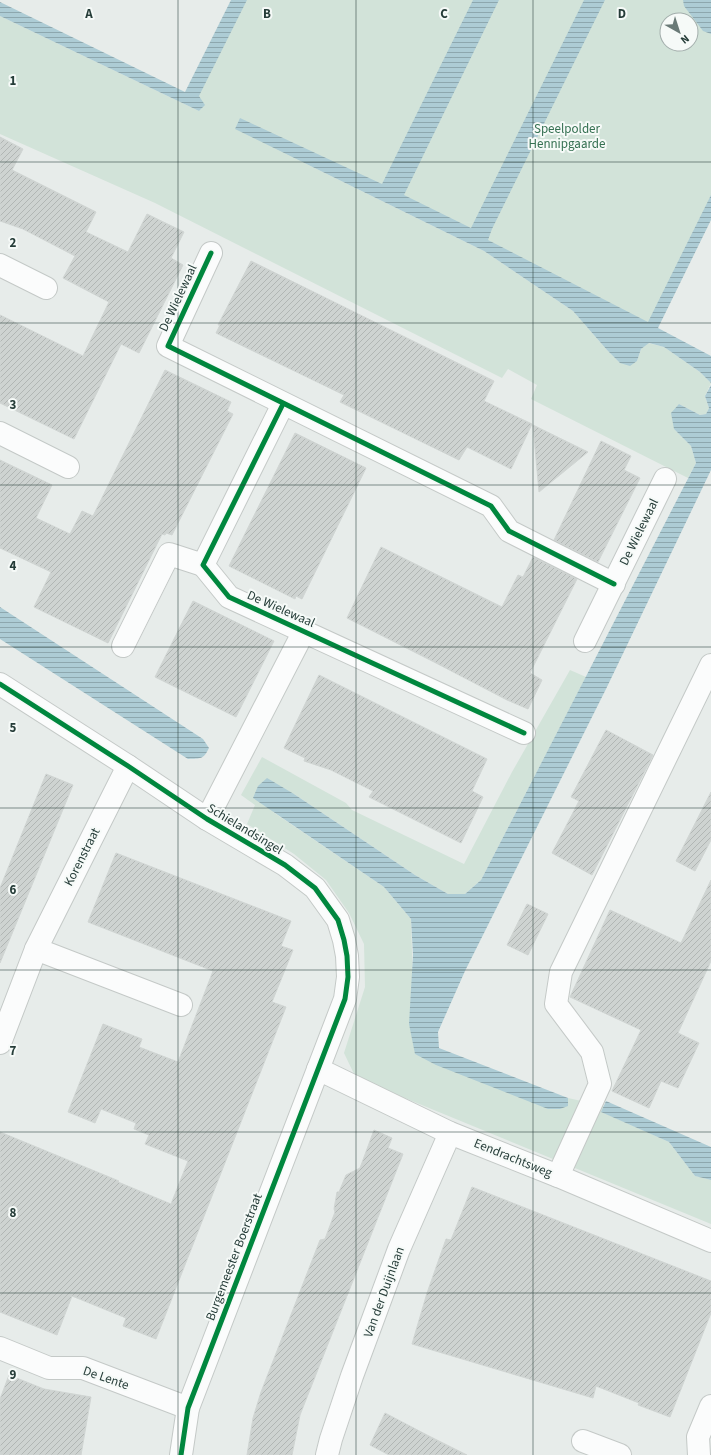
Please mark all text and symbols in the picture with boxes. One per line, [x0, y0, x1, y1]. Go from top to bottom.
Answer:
text: A [84, 5, 93, 23]
text: B [263, 5, 271, 23]
text: C [440, 5, 448, 23]
text: D [618, 5, 626, 23]
north arrow [659, 12, 699, 52]
text: N [677, 31, 693, 48]
text: 1 [10, 72, 17, 90]
park label: Speelpolder Hennipgaarde [528, 120, 606, 153]
text: 2 [10, 234, 17, 252]
street label: De Wielewaal [155, 261, 201, 335]
text: 3 [10, 396, 17, 414]
street label: De Wielewaal [615, 496, 663, 568]
text: 4 [10, 557, 17, 575]
street label: De Wielewaal [244, 586, 318, 632]
text: 5 [10, 719, 17, 737]
street label: Schielandsingel [204, 799, 286, 859]
street label: Korenstraat [60, 824, 105, 889]
text: 6 [10, 881, 17, 899]
text: 7 [10, 1042, 17, 1060]
street label: Eendrachtsweg [471, 1134, 555, 1182]
street label: Burgemeester Boerstraat [201, 1190, 267, 1323]
text: 8 [10, 1204, 17, 1222]
street label: Van der Duijnlaan [359, 1244, 409, 1340]
street label: De Lente [81, 1362, 131, 1394]
text: 9 [10, 1366, 17, 1384]

